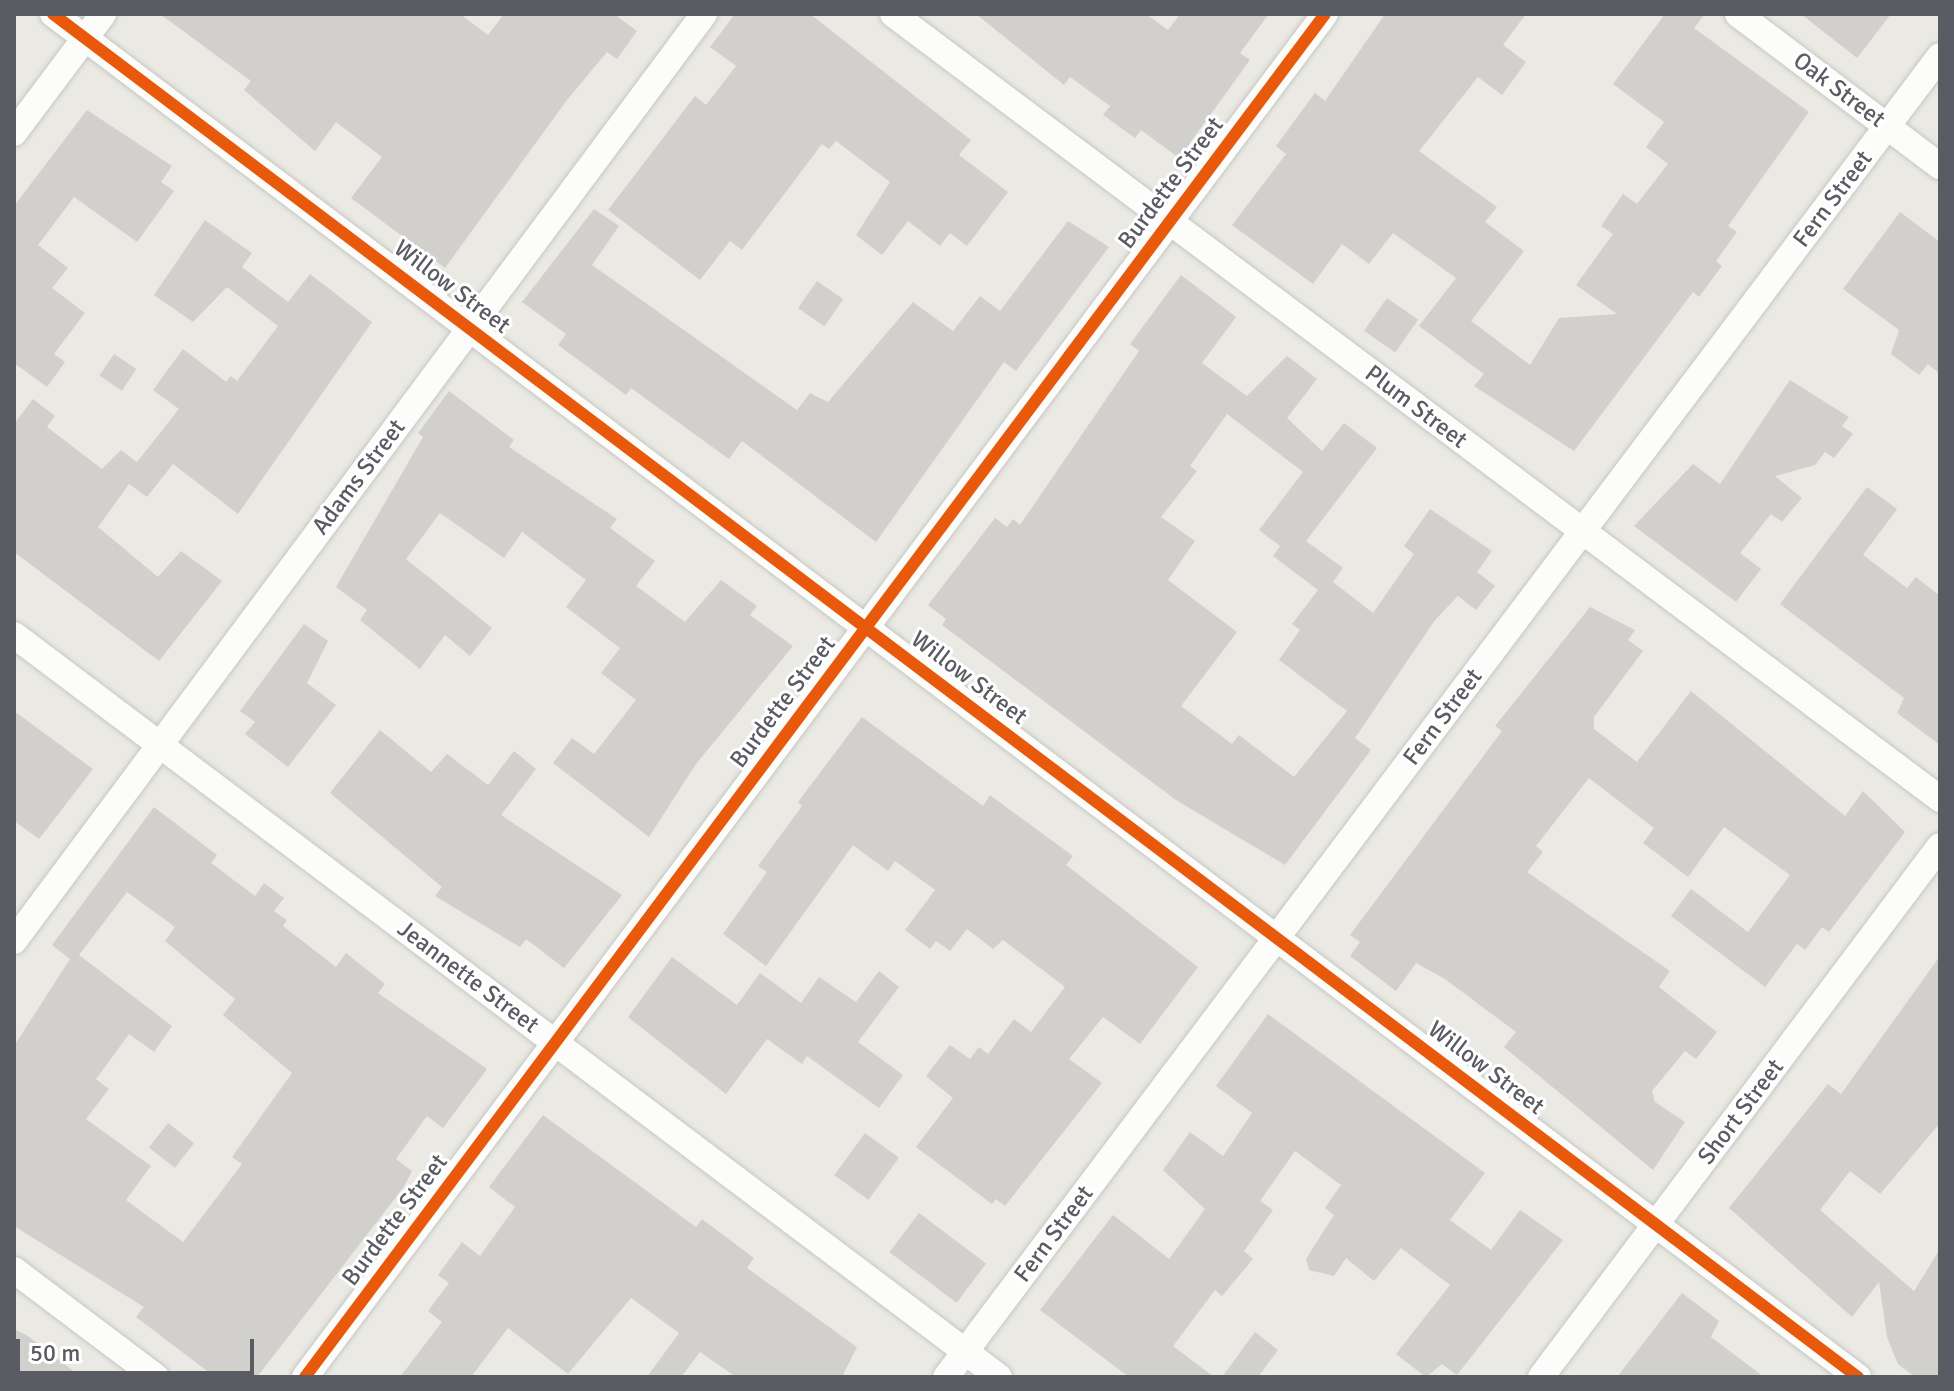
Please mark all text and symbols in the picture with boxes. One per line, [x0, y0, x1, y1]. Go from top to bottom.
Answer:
street label: Oak Street [1787, 46, 1891, 134]
street label: Burdette Street [1112, 111, 1230, 255]
street label: Fern Street [1787, 145, 1879, 253]
street label: Willow Street [388, 234, 516, 340]
street label: Plum Street [1359, 359, 1473, 455]
street label: Adams Street [306, 414, 412, 540]
street label: Willow Street [905, 625, 1033, 731]
street label: Burdette Street [724, 630, 842, 774]
street label: Fern Street [1397, 663, 1489, 771]
street label: Jeannette Street [392, 914, 544, 1040]
street label: Willow Street [1422, 1015, 1550, 1121]
street label: Short Street [1692, 1054, 1790, 1170]
street label: Burdette Street [336, 1148, 454, 1292]
street label: Fern Street [1008, 1180, 1100, 1288]
scale bar [20, 1323, 258, 1373]
text: 50 m [30, 1338, 80, 1368]

